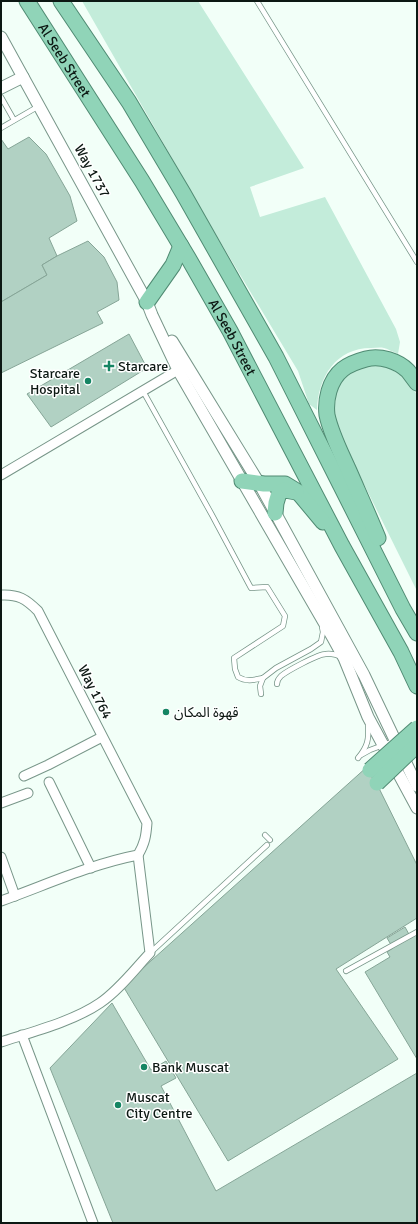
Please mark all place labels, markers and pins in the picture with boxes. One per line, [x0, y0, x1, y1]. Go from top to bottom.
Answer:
place label: Starcare [118, 358, 168, 375]
marker: Starcare [103, 360, 115, 372]
place label: Starcare Hospital [30, 365, 80, 398]
marker: Starcare Hospital [83, 376, 93, 386]
place label: قهوة المكان [174, 704, 239, 721]
marker: قهوة المكان [161, 707, 171, 717]
place label: Bank Muscat [152, 1059, 229, 1076]
marker: Bank Muscat [139, 1062, 149, 1072]
place label: Muscat City Centre [126, 1089, 193, 1122]
marker: Muscat City Centre [113, 1100, 123, 1110]

